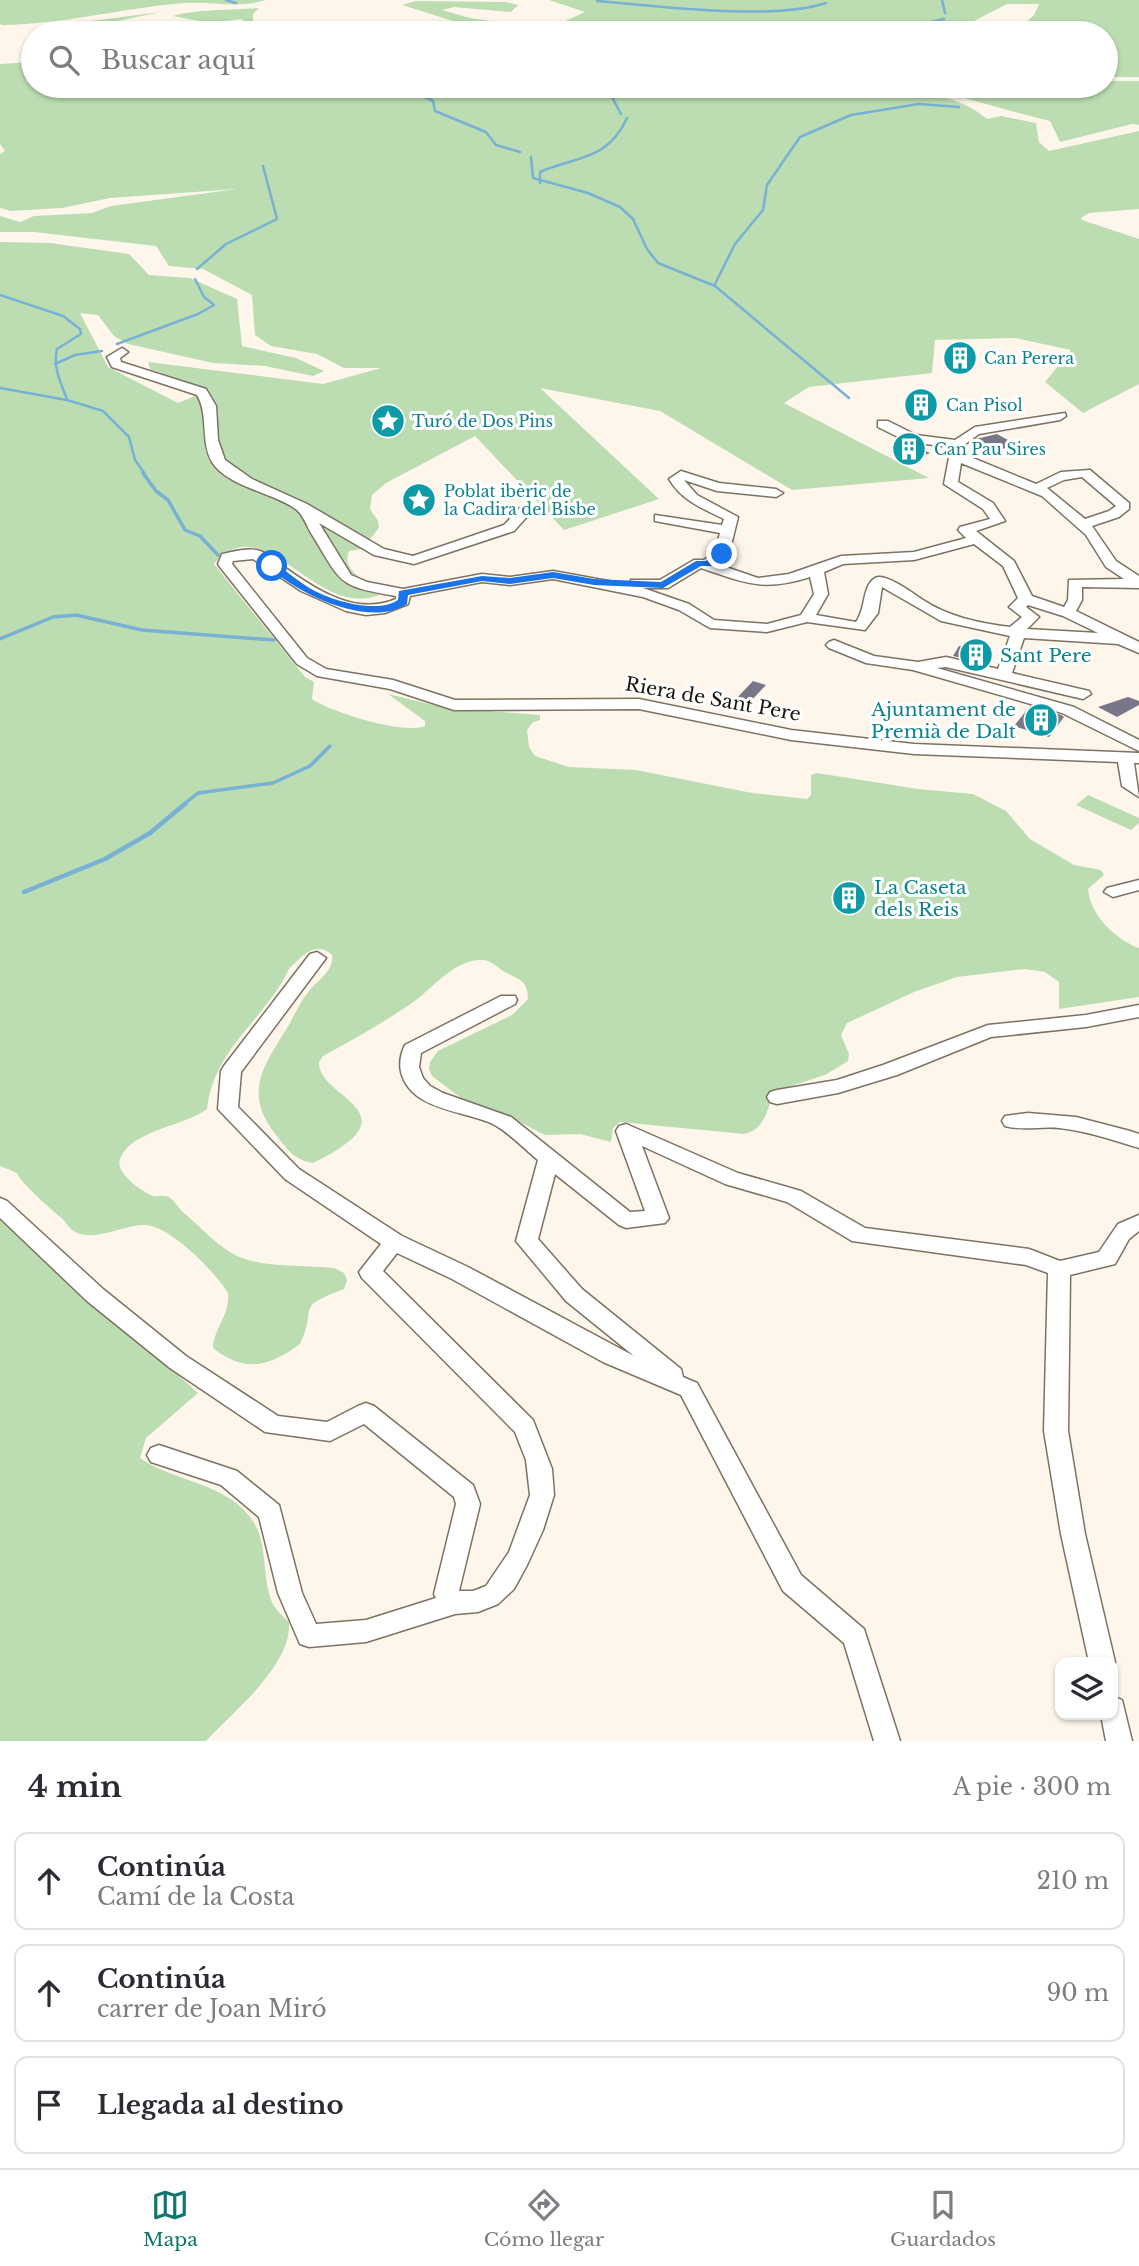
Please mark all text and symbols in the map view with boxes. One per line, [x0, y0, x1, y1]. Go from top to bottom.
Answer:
search box [21, 21, 1118, 98]
icon: search [45, 41, 83, 79]
text: Buscar aquí [101, 44, 255, 76]
building icon: Can Perera [941, 339, 979, 377]
place label: Can Perera [984, 348, 1074, 368]
building icon: Can Pisol [902, 386, 940, 424]
place label: Can Pisol [946, 395, 1023, 415]
place icon: Turó de Dos Pins [369, 402, 407, 440]
place label: Turó de Dos Pins [412, 411, 553, 431]
building icon: Can Pau Sires [890, 430, 928, 468]
place label: Can Pau Sires [934, 439, 1046, 459]
place icon: Poblat ibèric de la Cadira del Bisbe [400, 481, 438, 519]
place label: Poblat ibèric de la Cadira del Bisbe [444, 481, 596, 519]
route end [706, 538, 737, 569]
route start [256, 550, 287, 581]
building icon: Sant Pere [957, 636, 995, 674]
place label: Sant Pere [1000, 644, 1092, 667]
street label: Riera de Sant Pere [623, 672, 803, 726]
place label: Ajuntament de Premià de Dalt [870, 698, 1017, 743]
building icon: Ajuntament de Premià de Dalt [1022, 701, 1060, 739]
place label: La Caseta dels Reis [874, 876, 967, 921]
building icon: La Caseta dels Reis [830, 879, 868, 917]
map controls [1055, 1657, 1118, 1720]
button: layers [1055, 1657, 1118, 1720]
text: 4 min [28, 1768, 122, 1805]
text: A pie · 300 m [953, 1773, 1111, 1801]
text: Continúa [97, 1851, 226, 1883]
icon: ahead [30, 1862, 68, 1900]
text: 210 m [1037, 1867, 1109, 1895]
text: Camí de la Costa [97, 1883, 295, 1911]
text: Continúa [97, 1963, 226, 1995]
icon: ahead [30, 1974, 68, 2012]
text: 90 m [1047, 1979, 1109, 2007]
text: carrer de Joan Miró [97, 1995, 327, 2023]
icon: arrive [30, 2086, 68, 2124]
text: Llegada al destino [97, 2089, 344, 2121]
tab: Mapa [143, 2186, 198, 2251]
tab: Cómo llegar [484, 2186, 604, 2251]
tab: Guardados [890, 2186, 996, 2251]

